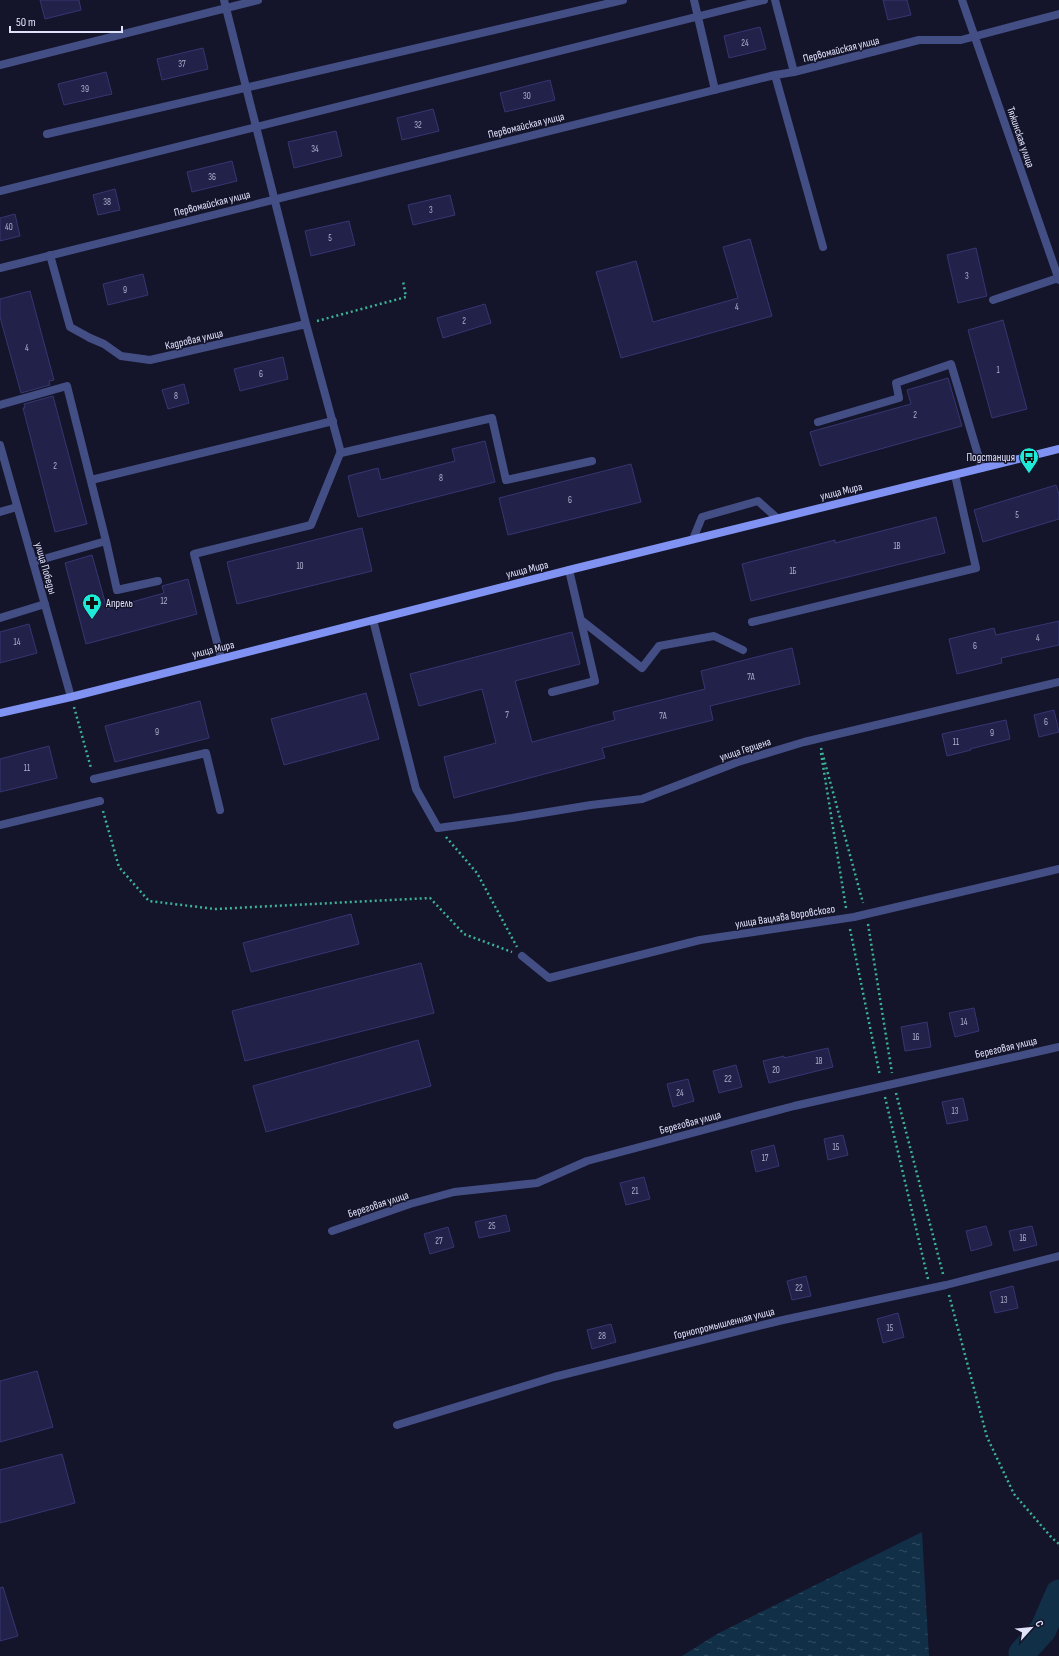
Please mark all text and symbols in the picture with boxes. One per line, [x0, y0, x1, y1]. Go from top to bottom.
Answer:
scale bar [10, 8, 122, 34]
text: 50 m [16, 15, 36, 30]
street label: Первомайская улица [802, 34, 881, 65]
house number: 24 [741, 38, 749, 49]
house number: 37 [178, 59, 186, 70]
house number: 39 [81, 84, 89, 95]
house number: 30 [523, 91, 531, 102]
street label: Тяжинская улица [1004, 105, 1037, 169]
street label: Первомайская улица [487, 110, 566, 141]
house number: 32 [414, 120, 422, 131]
house number: 34 [311, 144, 319, 155]
house number: 36 [208, 172, 216, 183]
street label: Первомайская улица [173, 188, 252, 219]
house number: 38 [103, 197, 111, 208]
house number: 3 [429, 205, 433, 216]
house number: 40 [5, 222, 13, 233]
house number: 5 [328, 233, 332, 244]
house number: 3 [965, 271, 969, 282]
house number: 9 [123, 285, 127, 296]
house number: 4 [735, 302, 739, 313]
house number: 2 [462, 316, 466, 327]
street label: Кадровая улица [164, 326, 224, 352]
house number: 4 [25, 343, 29, 354]
house number: 1 [996, 365, 1000, 376]
house number: 6 [259, 369, 263, 380]
house number: 8 [174, 391, 178, 402]
house number: 2 [913, 410, 917, 421]
bus stop icon: Подстанция [1018, 446, 1040, 474]
place label: Подстанция [967, 451, 1015, 464]
house number: 2 [53, 461, 57, 472]
house number: 8 [439, 473, 443, 484]
street label: улица Мира [819, 480, 864, 503]
house number: 6 [568, 495, 572, 506]
house number: 5 [1015, 510, 1019, 521]
street label: улица Победы [32, 541, 59, 595]
house number: 1В [893, 541, 901, 552]
street label: улица Мира [505, 558, 550, 581]
house number: 10 [296, 561, 304, 572]
house number: 1Б [789, 566, 797, 577]
pharmacy icon: Апрель [81, 592, 103, 620]
house number: 12 [161, 596, 168, 607]
place label: Апрель [105, 597, 133, 610]
house number: 4 [1036, 633, 1040, 644]
house number: 14 [14, 637, 21, 648]
street label: улица Мира [191, 638, 236, 661]
house number: 6 [973, 641, 977, 652]
house number: 7А [747, 672, 755, 683]
house number: 7 [505, 710, 509, 721]
house number: 7А [659, 711, 667, 722]
house number: 6 [1044, 717, 1048, 728]
house number: 9 [155, 727, 159, 738]
house number: 9 [990, 728, 994, 739]
street label: улица Герцена [718, 735, 773, 764]
house number: 11 [953, 737, 960, 748]
house number: 11 [24, 763, 31, 774]
street label: улица Вацлава Воровского [734, 902, 836, 931]
house number: 14 [961, 1017, 968, 1028]
house number: 16 [912, 1032, 920, 1043]
street label: Береговая улица [974, 1034, 1038, 1061]
house number: 18 [815, 1056, 823, 1067]
house number: 20 [772, 1065, 780, 1076]
house number: 22 [724, 1074, 732, 1085]
house number: 24 [676, 1088, 684, 1099]
house number: 13 [952, 1106, 959, 1117]
street label: Береговая улица [658, 1108, 722, 1137]
house number: 15 [833, 1142, 840, 1153]
house number: 17 [762, 1153, 769, 1164]
house number: 21 [632, 1186, 639, 1197]
street label: Береговая улица [346, 1189, 410, 1220]
house number: 25 [488, 1221, 496, 1232]
house number: 16 [1019, 1233, 1027, 1244]
house number: 27 [435, 1236, 443, 1247]
house number: 22 [795, 1283, 803, 1294]
house number: 13 [1001, 1295, 1008, 1306]
street label: Горнопромышленная улица [672, 1305, 776, 1342]
house number: 15 [887, 1323, 894, 1334]
house number: 28 [598, 1331, 606, 1342]
north arrow [1011, 1608, 1051, 1648]
text: С [1032, 1618, 1047, 1629]

